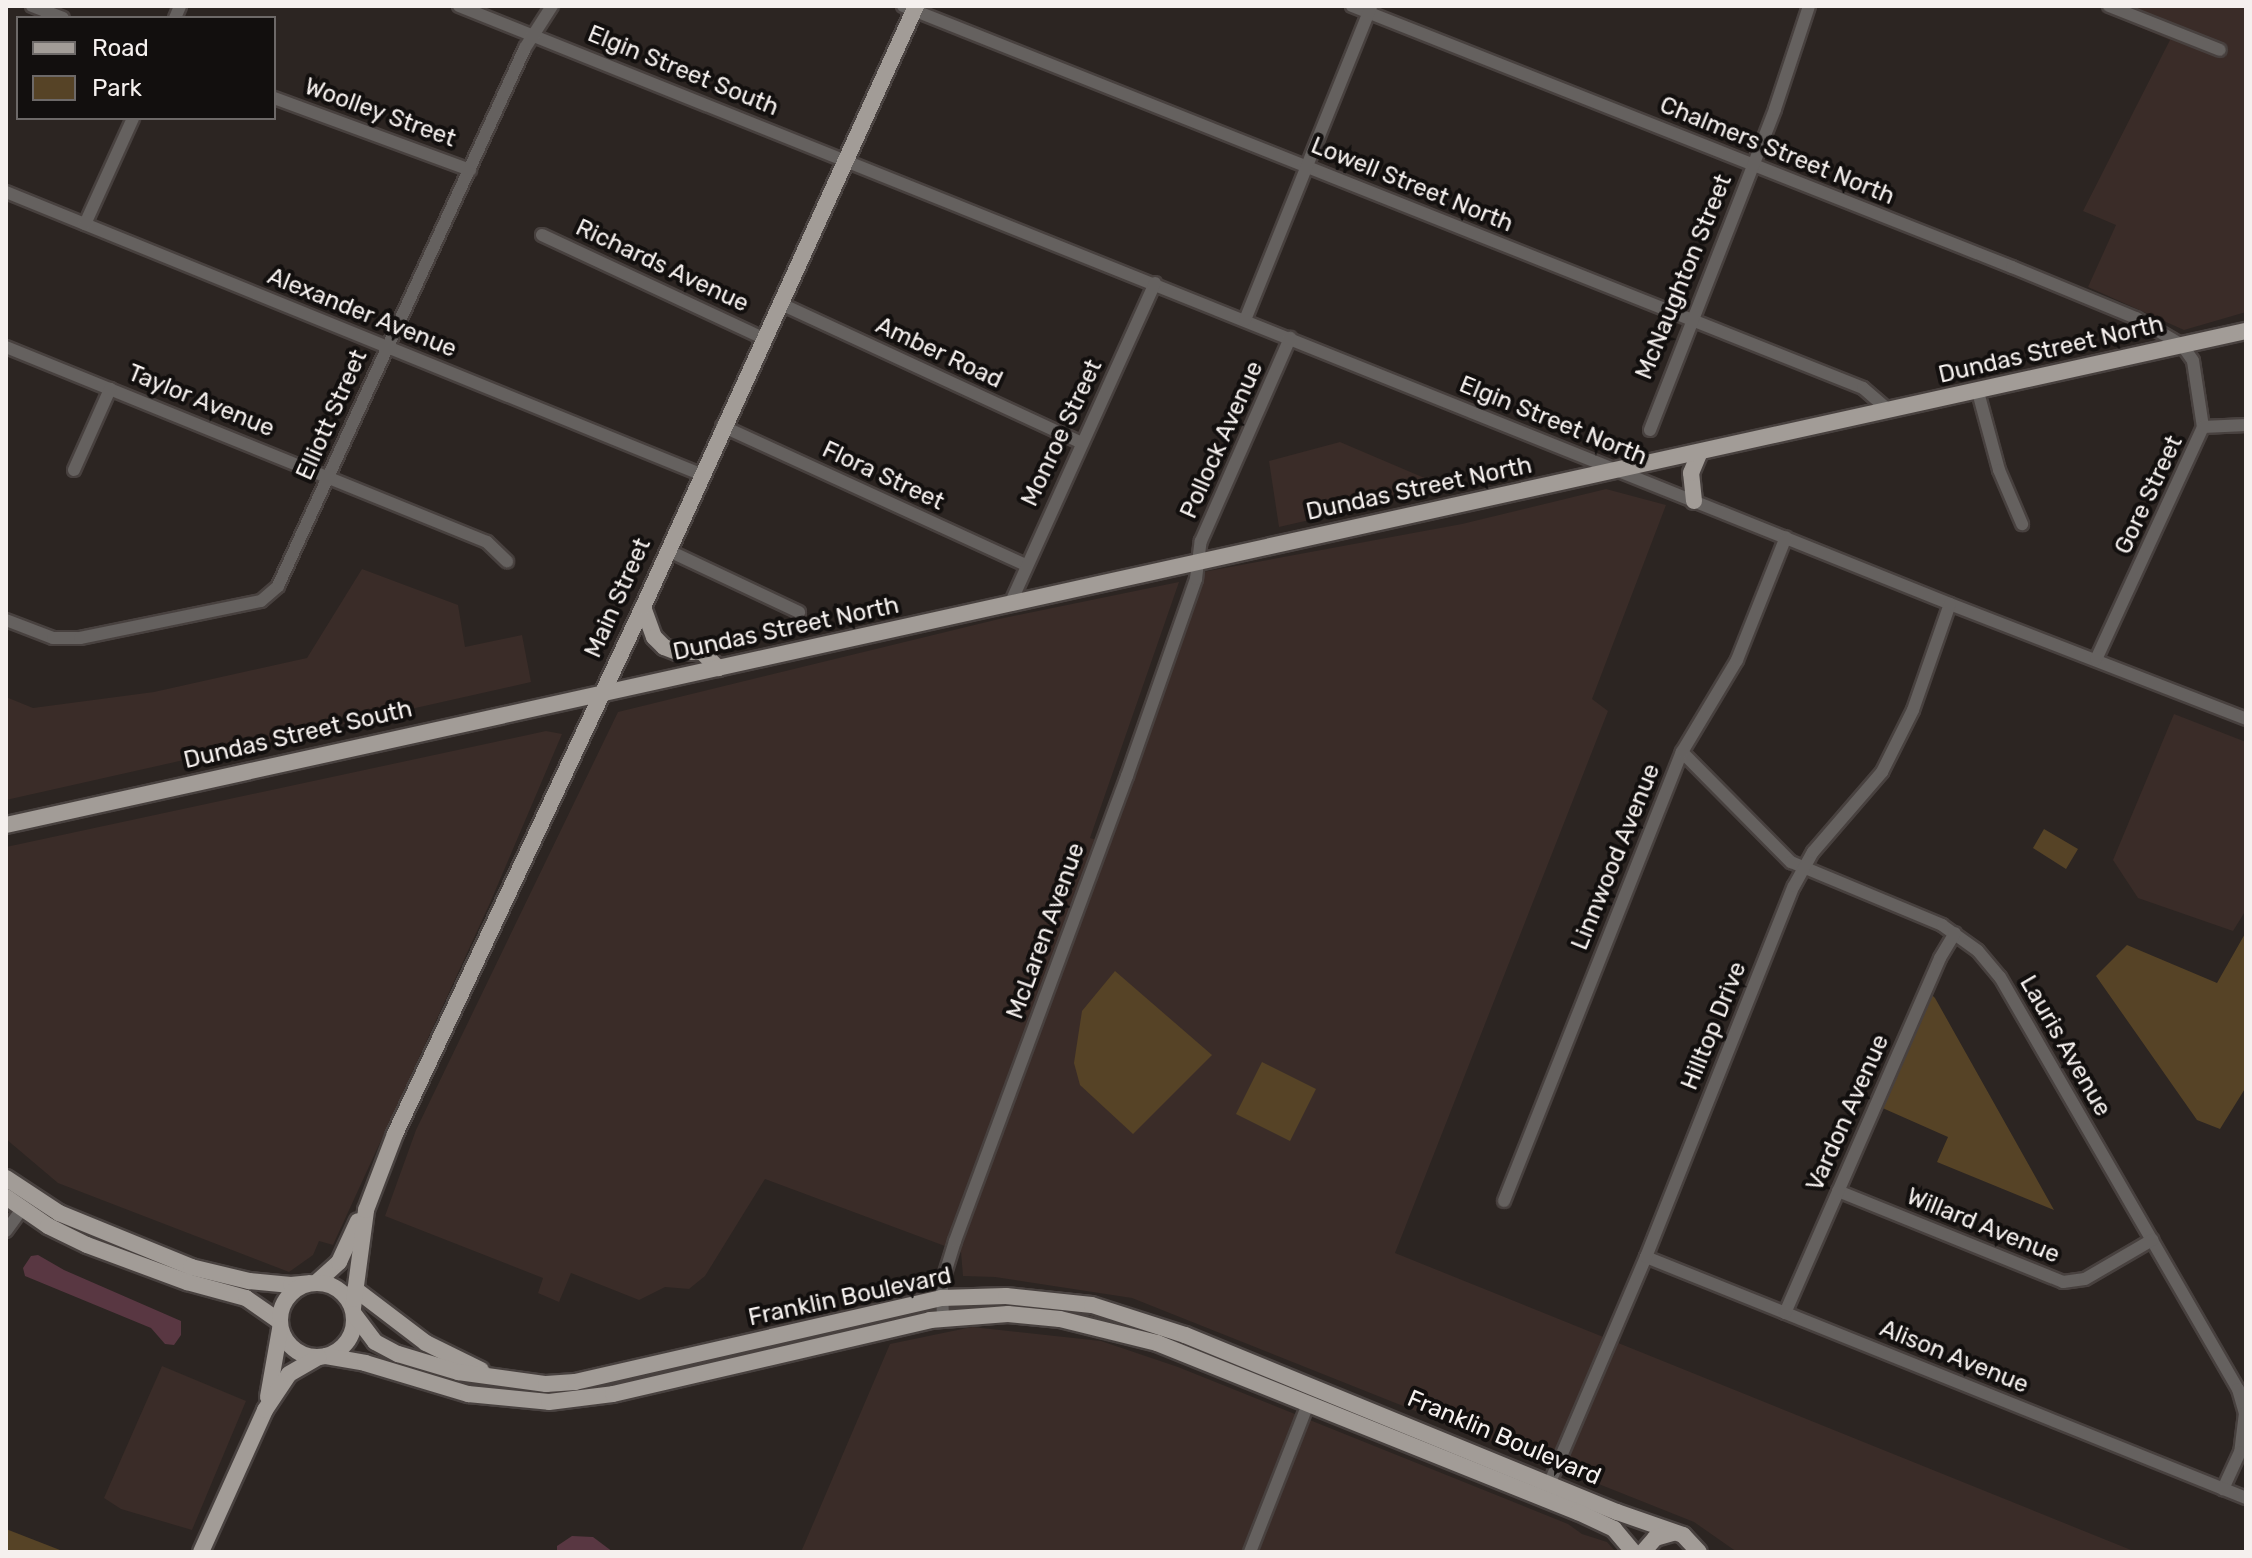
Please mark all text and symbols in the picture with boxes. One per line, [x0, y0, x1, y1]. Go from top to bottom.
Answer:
legend [16, 16, 276, 120]
street label: Elgin Street South [583, 20, 783, 122]
text: Road [92, 34, 149, 62]
street label: Woolley Street [300, 72, 460, 154]
text: Park [92, 74, 142, 102]
street label: Chalmers Street North [1655, 91, 1899, 211]
street label: Lowell Street North [1307, 131, 1517, 239]
street label: McNaughton Street [1630, 170, 1738, 384]
street label: Richards Avenue [571, 213, 753, 319]
street label: Alexander Avenue [263, 262, 461, 364]
street label: Dundas Street North [1936, 310, 2166, 390]
street label: Amber Road [871, 311, 1007, 395]
street label: Elliott Street [290, 345, 374, 485]
street label: Monroe Street [1015, 355, 1109, 511]
street label: Pollock Avenue [1174, 356, 1270, 524]
street label: Taylor Avenue [123, 358, 279, 444]
street label: Elgin Street North [1455, 370, 1651, 472]
street label: Gore Street [2109, 431, 2189, 559]
street label: Flora Street [818, 435, 948, 517]
street label: Dundas Street North [1304, 451, 1534, 527]
street label: Main Street [579, 534, 657, 662]
street label: Dundas Street North [671, 591, 901, 667]
street label: Dundas Street South [181, 695, 415, 775]
street label: Linnwood Avenue [1565, 759, 1667, 955]
street label: McLaren Avenue [1001, 839, 1091, 1023]
street label: Hilltop Drive [1675, 958, 1753, 1094]
street label: Lauris Avenue [2013, 970, 2117, 1122]
street label: Vardon Avenue [1800, 1030, 1896, 1196]
street label: Willard Avenue [1902, 1182, 2064, 1270]
street label: Franklin Boulevard [746, 1261, 954, 1333]
street label: Alison Avenue [1875, 1314, 2033, 1400]
street label: Franklin Boulevard [1403, 1384, 1605, 1492]

